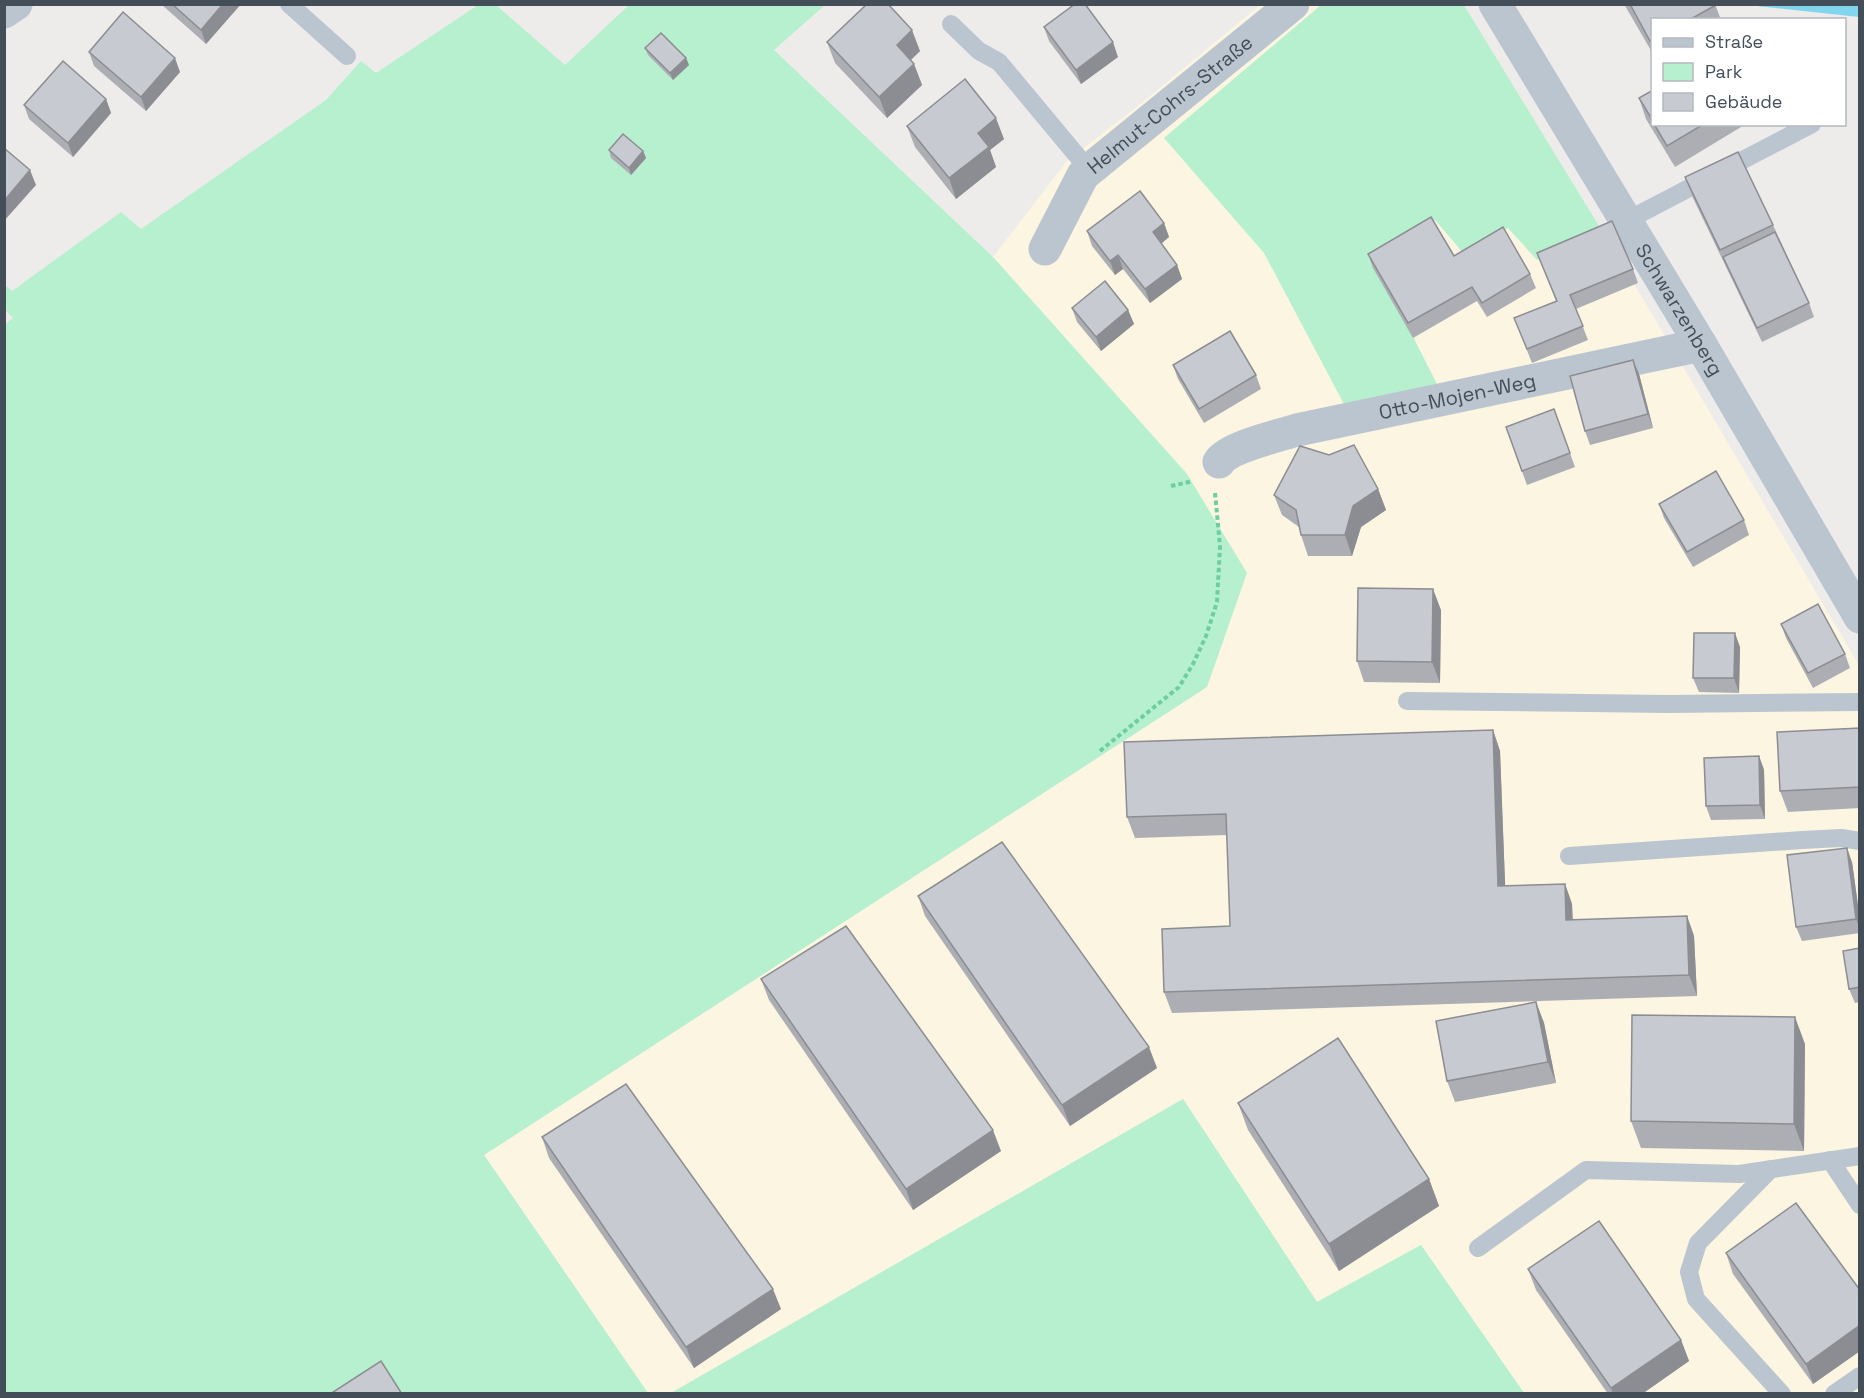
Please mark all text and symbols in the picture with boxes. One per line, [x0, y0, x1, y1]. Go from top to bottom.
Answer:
legend [1651, 18, 1846, 126]
street label: Helmut-Cohrs-Straße [1082, 29, 1258, 180]
text: Straße [1705, 30, 1763, 53]
text: Park [1705, 60, 1743, 83]
text: Gebäude [1705, 90, 1783, 113]
street label: Schwarzenberg [1630, 239, 1729, 381]
street label: Otto-Mojen-Weg [1376, 367, 1538, 425]

